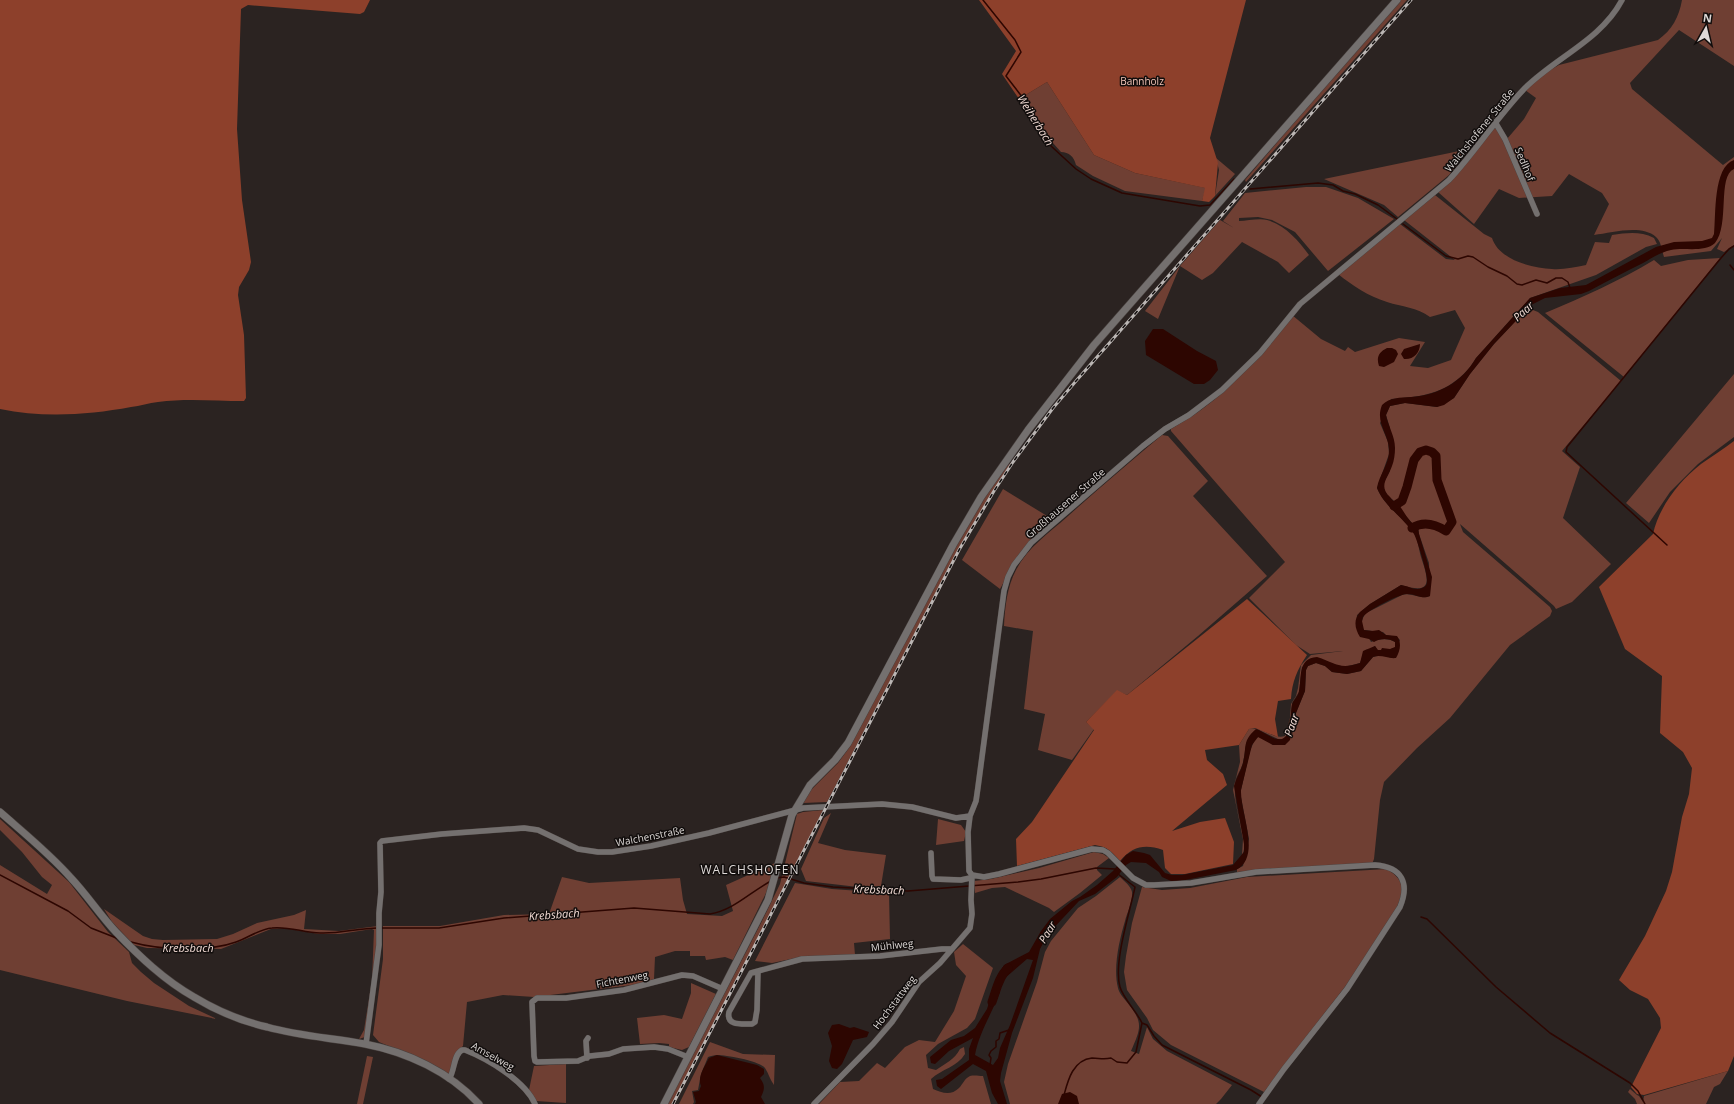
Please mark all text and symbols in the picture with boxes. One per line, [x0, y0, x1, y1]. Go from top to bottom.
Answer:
north arrow [1686, 8, 1726, 48]
text: N [1702, 10, 1713, 26]
park label: Bannholz [1120, 74, 1164, 88]
street label: Walchshofener Straße [1441, 85, 1517, 174]
water label: Weiherbach [1014, 92, 1058, 148]
street label: Sedlhof [1512, 145, 1539, 184]
water label: Paar [1509, 297, 1537, 324]
street label: Großhausener Straße [1022, 464, 1108, 541]
water label: Paar [1280, 711, 1302, 738]
street label: Walchenstraße [614, 822, 686, 850]
district label: WALCHSHOFEN [701, 861, 800, 878]
water label: Krebsbach [853, 881, 905, 897]
water label: Krebsbach [528, 905, 580, 923]
water label: Paar [1035, 918, 1060, 946]
street label: Mühlweg [870, 936, 914, 954]
water label: Krebsbach [163, 940, 213, 955]
street label: Fichtenweg [595, 967, 650, 991]
street label: Hochstattweg [869, 972, 919, 1032]
street label: Amselweg [469, 1038, 518, 1074]

